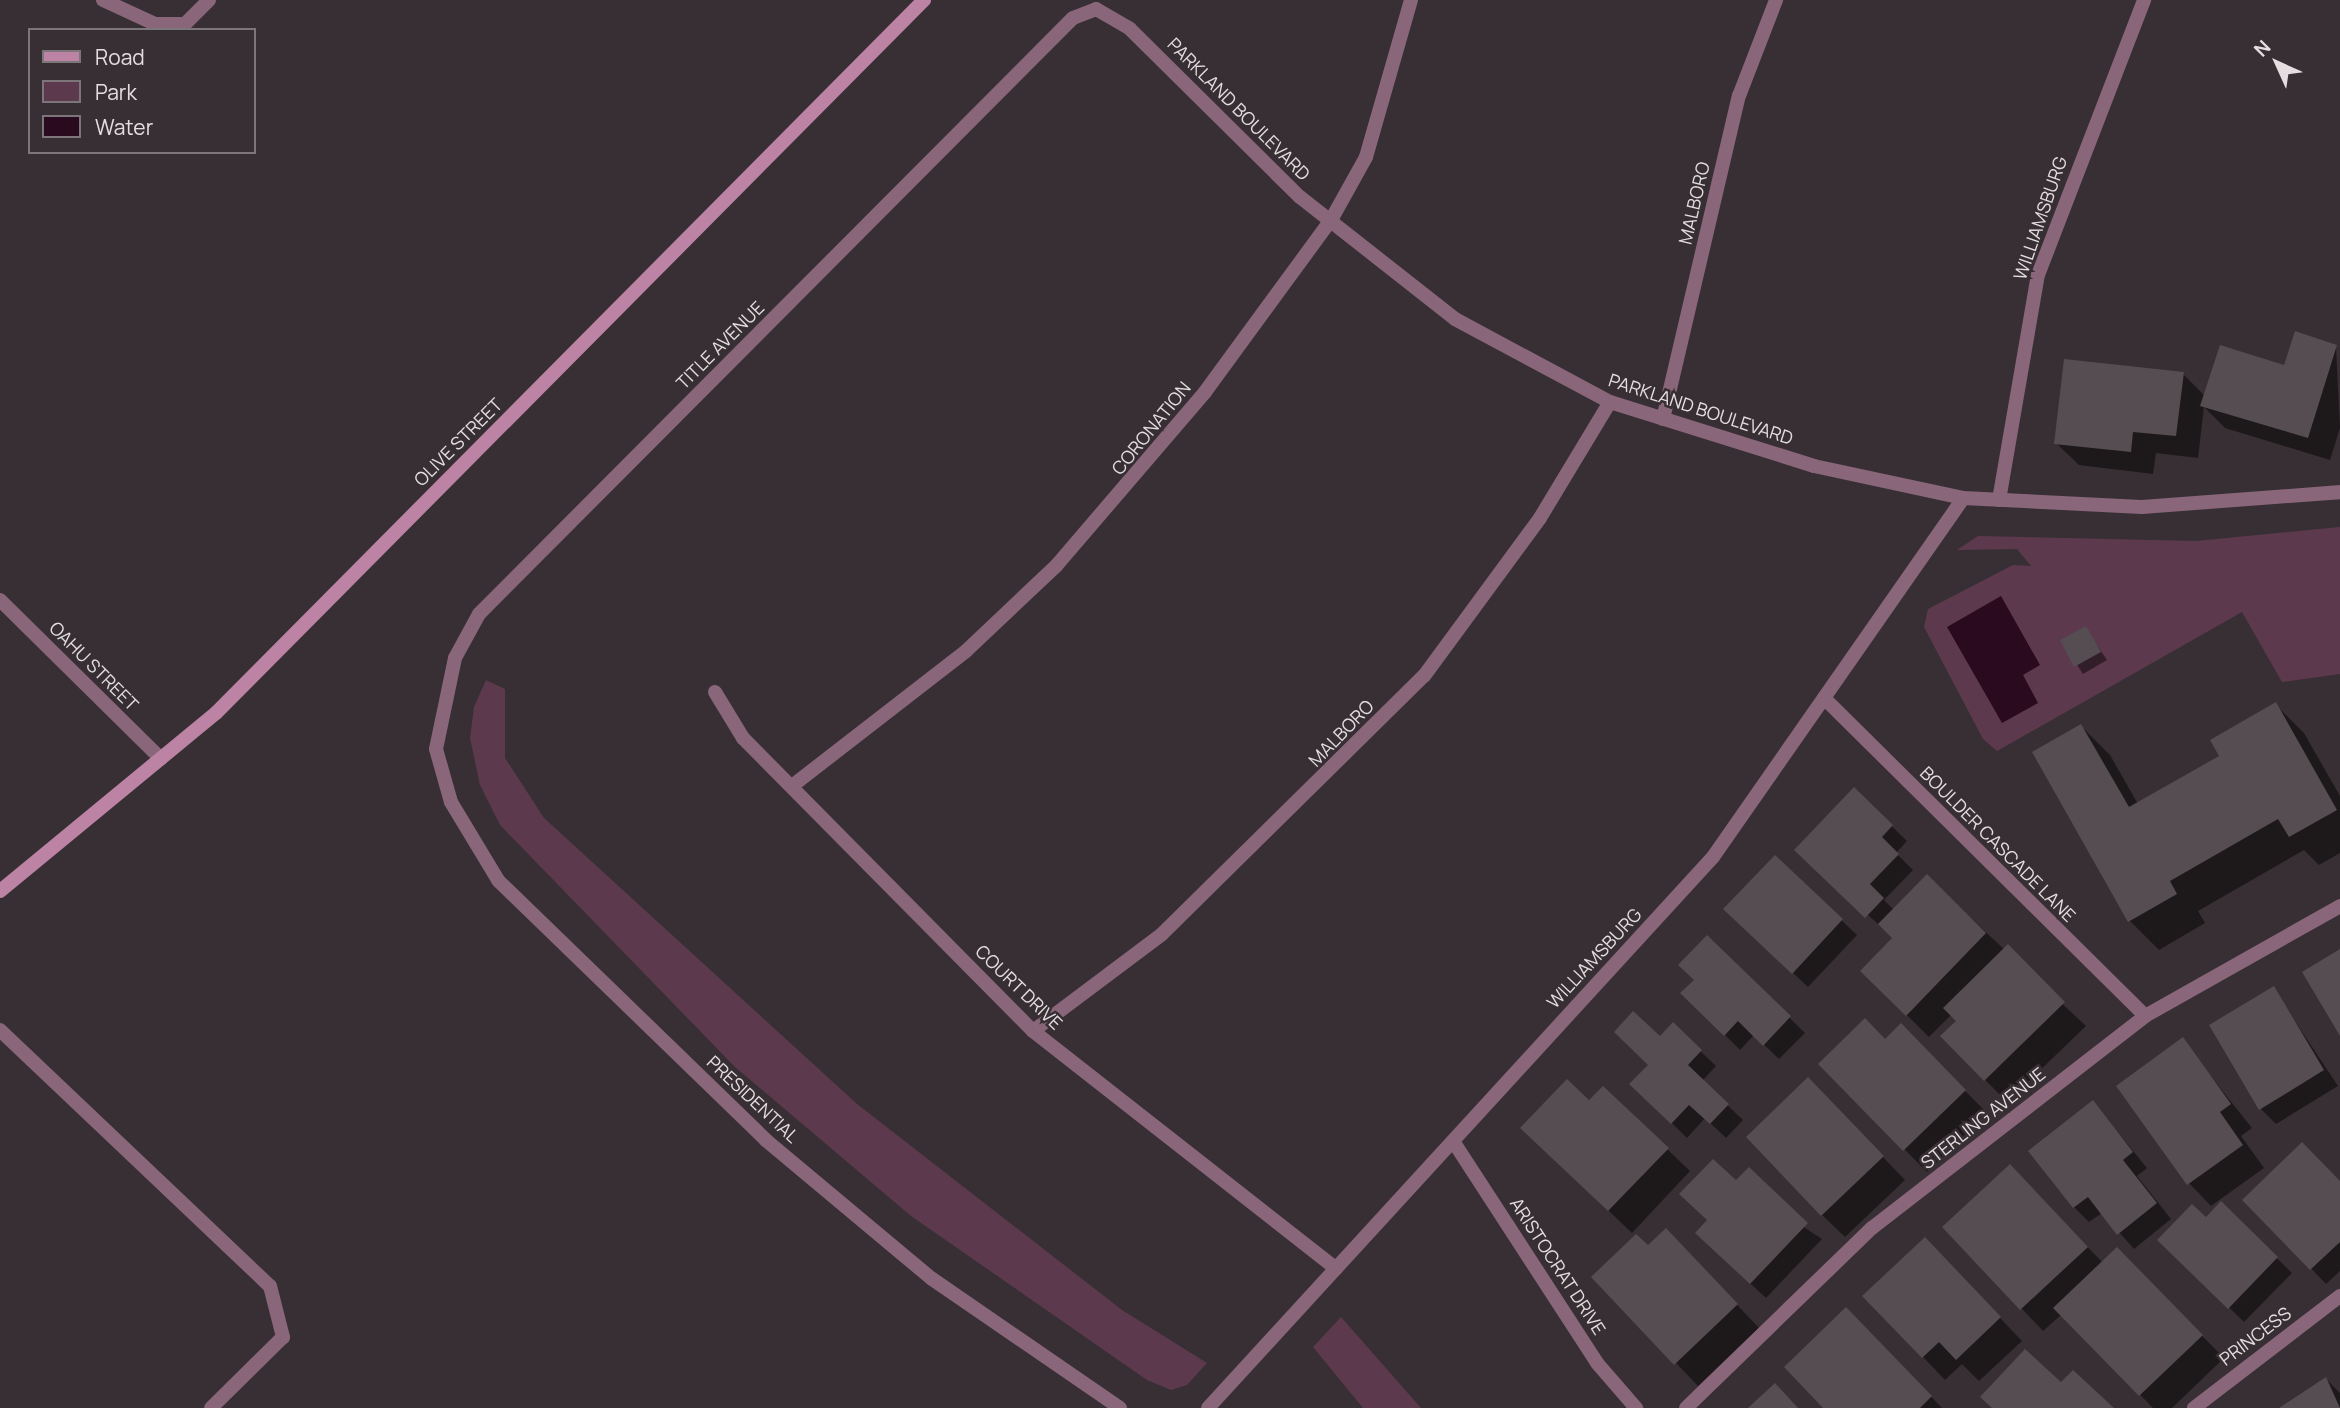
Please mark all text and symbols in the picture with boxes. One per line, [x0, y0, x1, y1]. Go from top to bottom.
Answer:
legend [28, 28, 256, 154]
north arrow [2242, 28, 2312, 98]
street label: PARKLAND BOULEVARD [1163, 33, 1315, 185]
text: N [2248, 34, 2276, 62]
text: Road [95, 43, 145, 71]
text: Park [95, 78, 137, 106]
text: Water [95, 113, 153, 141]
street label: WILLIAMSBURG [2009, 154, 2071, 282]
street label: MALBORO [1674, 160, 1714, 246]
street label: TITLE AVENUE [672, 297, 768, 393]
street label: PARKLAND BOULEVARD [1606, 369, 1796, 449]
street label: CORONATION [1107, 377, 1195, 479]
street label: OLIVE STREET [410, 394, 506, 490]
street label: OAHU STREET [45, 617, 143, 715]
street label: MALBORO [1304, 695, 1378, 771]
street label: BOULDER CASCADE LANE [1916, 762, 2080, 926]
street label: WILLIAMSBURG [1542, 903, 1646, 1013]
street label: COURT DRIVE [971, 940, 1067, 1034]
street label: PRESIDENTIAL [703, 1051, 803, 1147]
street label: STERLING AVENUE [1916, 1063, 2050, 1173]
street label: ARISTOCRAT DRIVE [1506, 1193, 1610, 1339]
street label: PRINCESS [2215, 1302, 2295, 1370]

